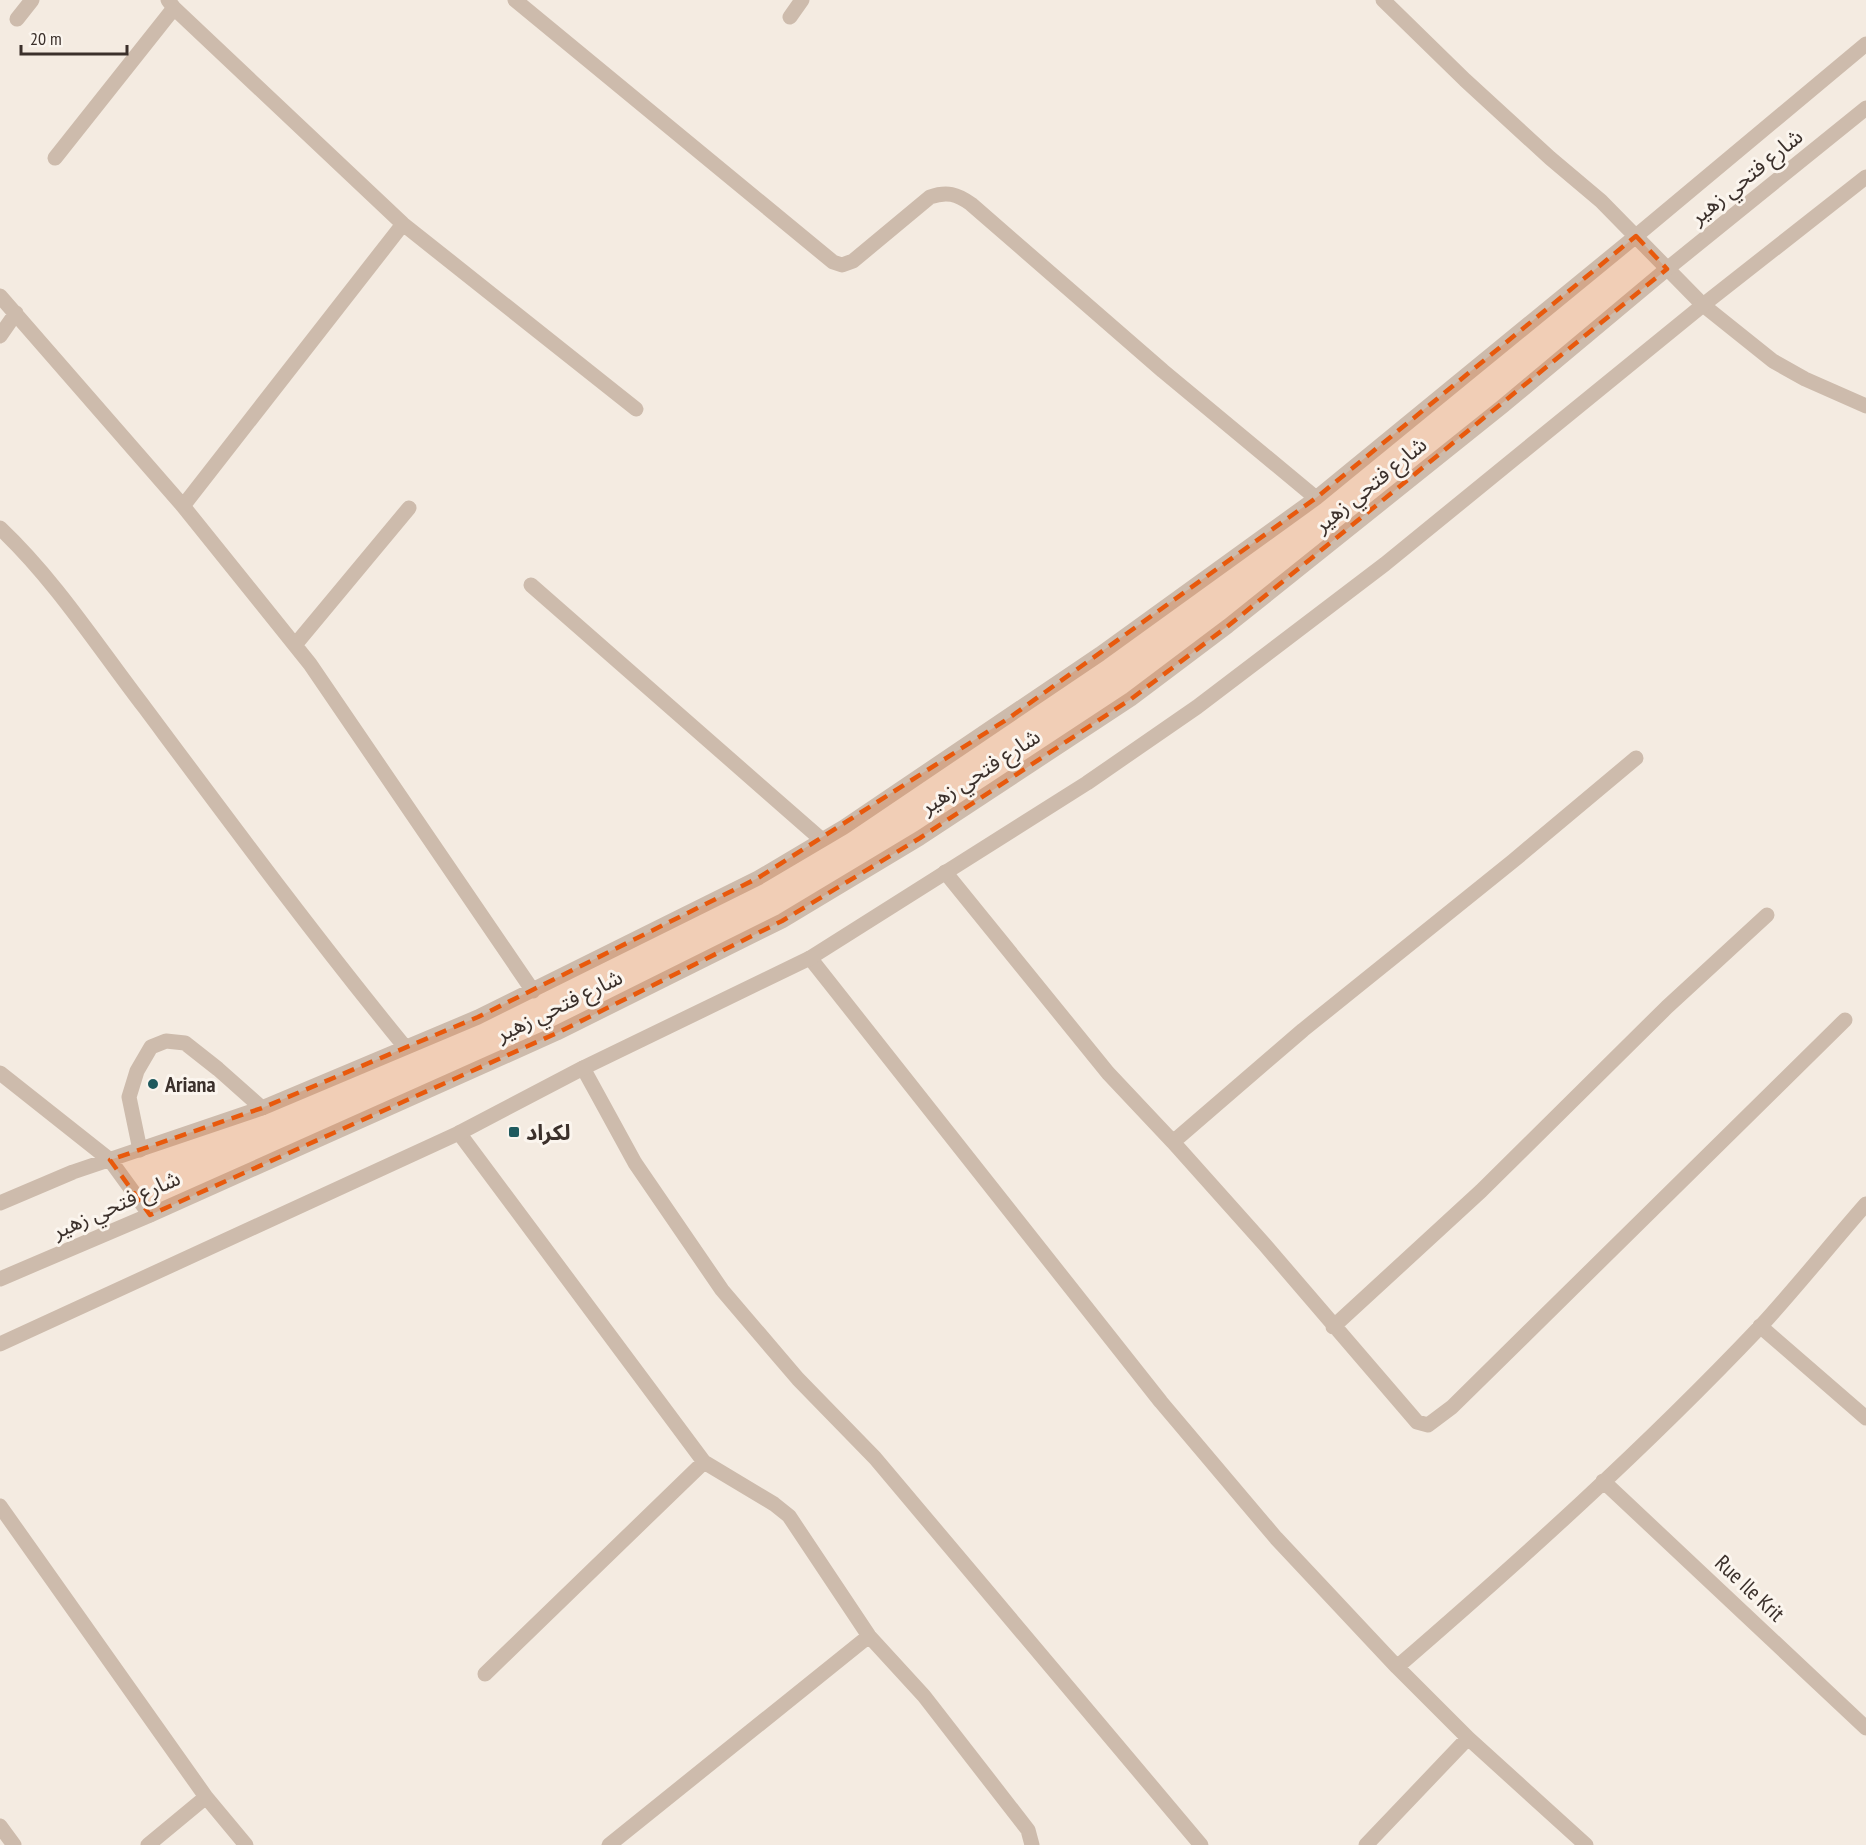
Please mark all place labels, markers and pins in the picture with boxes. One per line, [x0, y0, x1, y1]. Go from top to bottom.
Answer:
place label: Ariana [164, 1070, 215, 1098]
marker: Ariana [146, 1077, 160, 1091]
place label: لكراد [526, 1118, 570, 1146]
marker: لكراد [507, 1125, 521, 1139]

